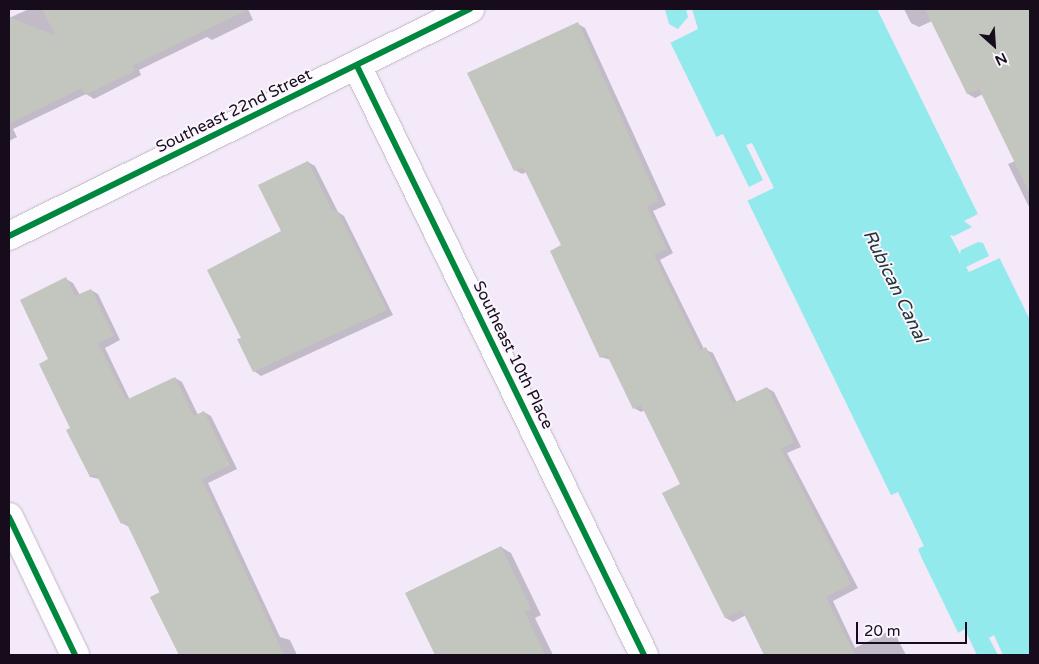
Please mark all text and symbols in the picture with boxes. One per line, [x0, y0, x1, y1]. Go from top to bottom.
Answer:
north arrow [969, 20, 1019, 70]
text: N [992, 49, 1010, 69]
street label: Southeast 22nd Street [153, 65, 315, 157]
water label: Rubican Canal [858, 226, 932, 346]
street label: Southeast 10th Place [469, 278, 557, 432]
scale bar [859, 612, 970, 644]
text: 20 m [864, 622, 901, 640]

